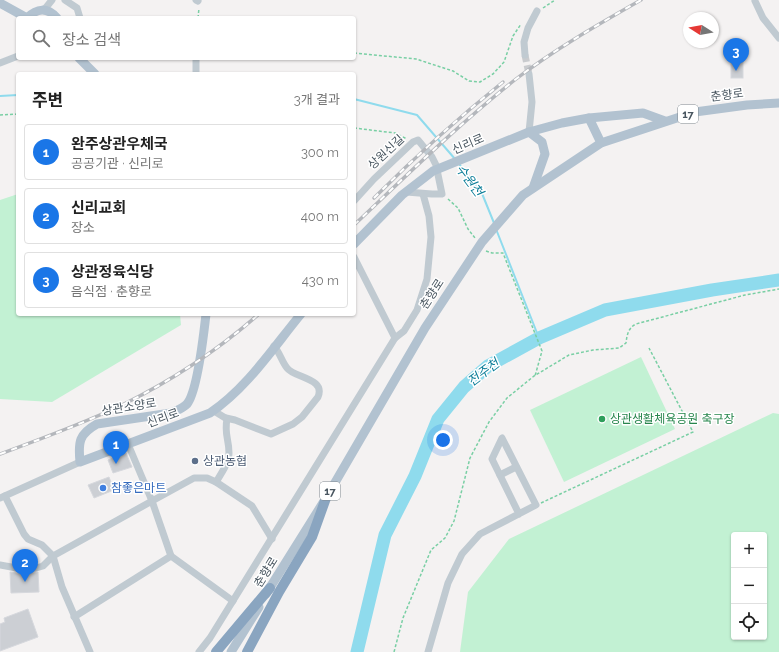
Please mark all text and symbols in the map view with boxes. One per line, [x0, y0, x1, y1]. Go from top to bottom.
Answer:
north arrow [683, 12, 719, 48]
search box [16, 16, 356, 60]
icon: search [30, 27, 52, 49]
text: 장소 검색 [62, 31, 121, 49]
pin: 3 [723, 38, 749, 71]
street label: 춘향로 [710, 86, 744, 104]
text: 주변 [32, 90, 63, 110]
text: 3개 결과 [294, 92, 340, 107]
road number: 17 [678, 105, 698, 123]
street label: 신리로 [450, 131, 486, 157]
street label: 상원신길 [365, 132, 407, 172]
text: 완주상관우체국 [71, 135, 168, 153]
text: 1 [43, 145, 49, 160]
text: 300 m [301, 145, 339, 160]
text: 공공기관 · 신리로 [71, 156, 164, 171]
water label: 수원천 [453, 161, 487, 200]
text: 신리교회 [71, 199, 126, 217]
text: 2 [42, 209, 50, 224]
text: 400 m [301, 209, 339, 224]
text: 장소 [71, 220, 95, 235]
text: 상관정육식당 [71, 263, 154, 281]
text: 3 [42, 273, 50, 288]
text: 430 m [302, 273, 339, 288]
street label: 춘향로 [417, 276, 447, 312]
text: 음식점 · 춘향로 [71, 284, 152, 299]
water label: 전주천 [464, 355, 503, 389]
street label: 상관소양로 [101, 396, 157, 418]
street label: 신리로 [145, 406, 181, 430]
place label: 상관생활체육공원 축구장 [610, 412, 735, 426]
marker: 상관생활체육공원 축구장 [597, 414, 607, 424]
your location [433, 430, 453, 450]
pin: 1 [103, 431, 129, 464]
place label: 상관농협 [203, 454, 247, 468]
marker: 상관농협 [190, 456, 200, 466]
place label: 참좋은마트 [111, 481, 166, 495]
road number: 17 [320, 482, 340, 500]
marker: 참좋은마트 [98, 483, 108, 493]
map controls [731, 532, 767, 640]
button: + [731, 532, 767, 568]
pin: 2 [12, 549, 38, 582]
street label: 춘향로 [251, 554, 281, 590]
button: − [731, 568, 767, 604]
button: locate [731, 604, 767, 640]

